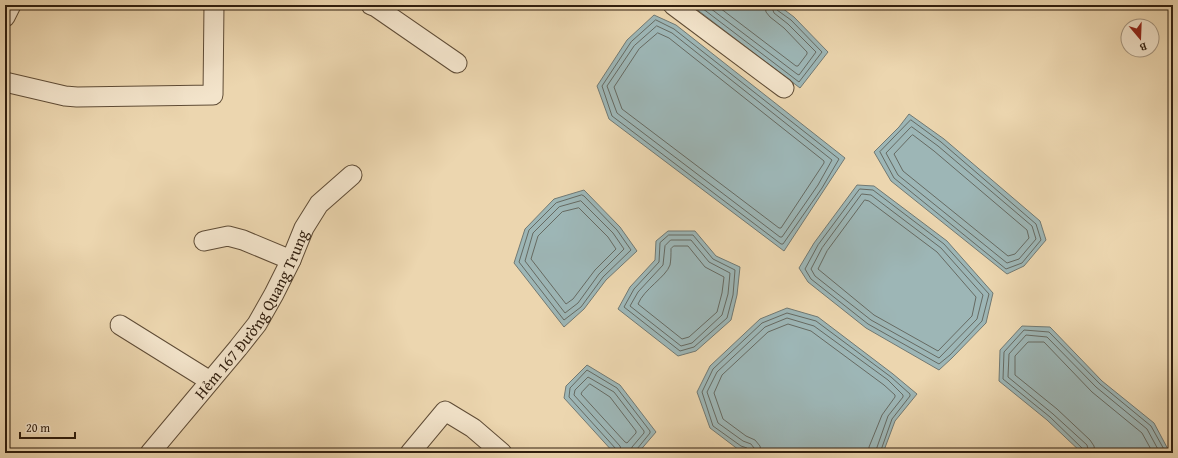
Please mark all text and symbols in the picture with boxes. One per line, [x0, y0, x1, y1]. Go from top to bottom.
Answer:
north arrow [1120, 18, 1160, 58]
text: B [1137, 39, 1149, 56]
street label: Hẻm 167 Đường Quang Trung [188, 226, 314, 404]
scale bar [20, 414, 75, 440]
text: 20 m [26, 419, 50, 436]

